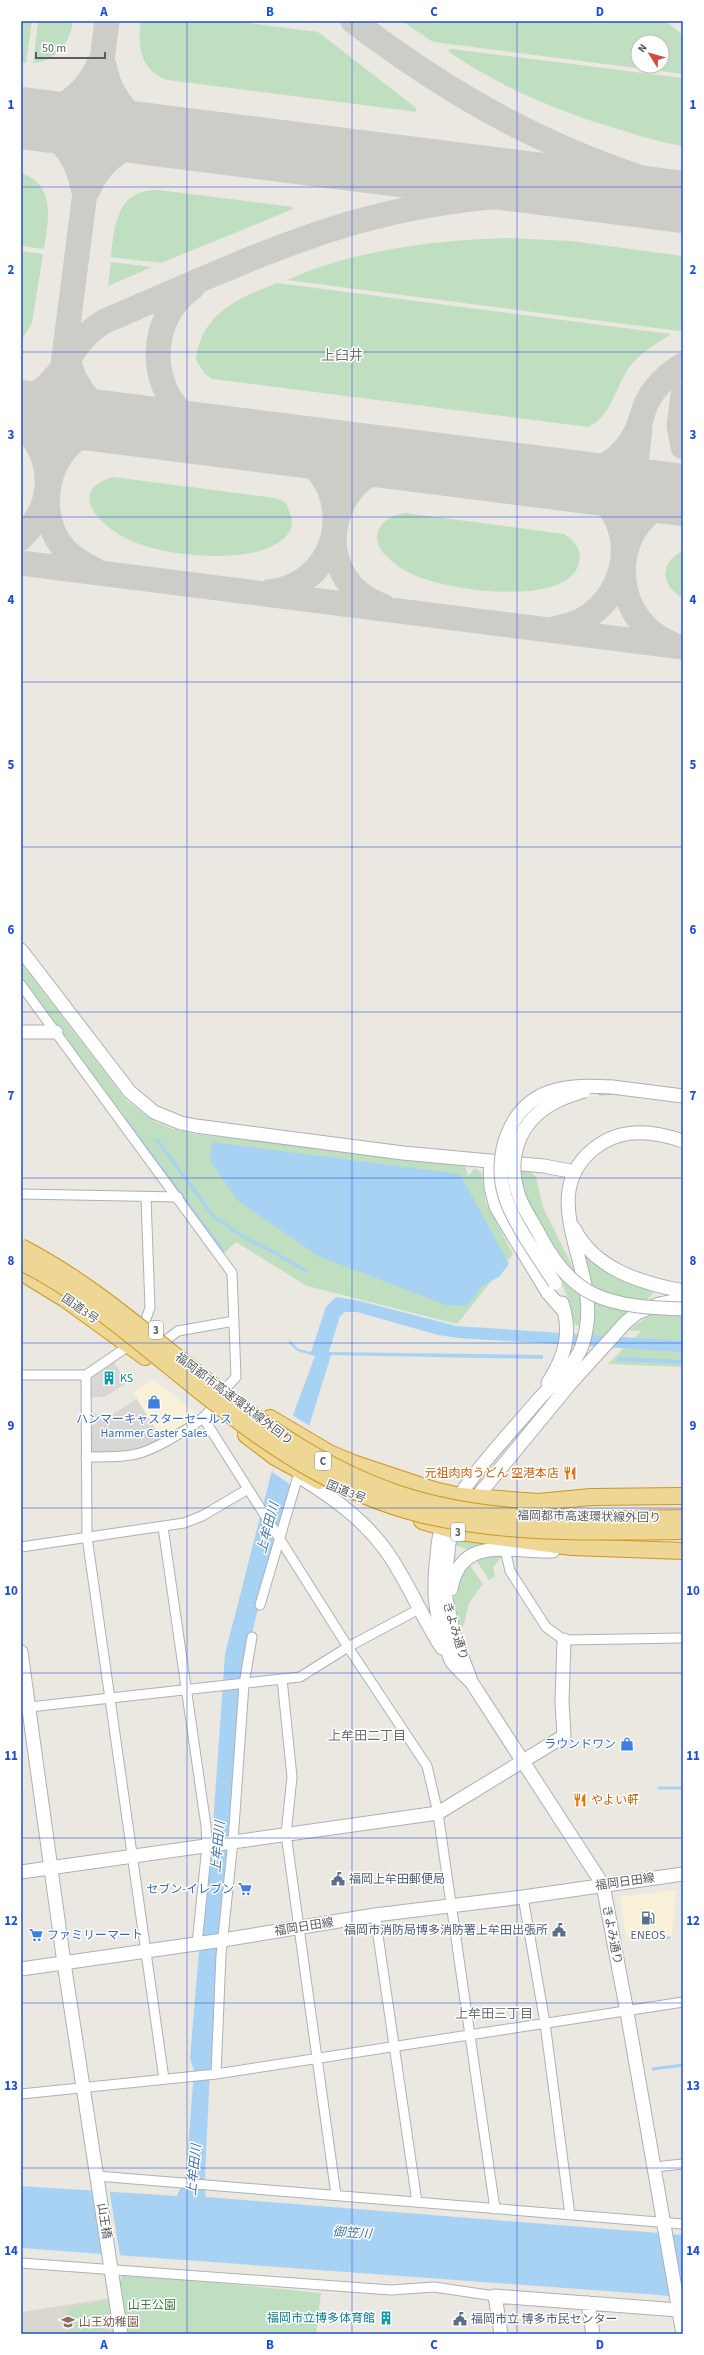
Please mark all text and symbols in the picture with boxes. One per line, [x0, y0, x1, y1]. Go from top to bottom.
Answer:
text: A [99, 3, 108, 21]
text: B [266, 3, 274, 21]
text: C [430, 3, 438, 21]
text: D [596, 3, 604, 21]
scale bar [36, 34, 105, 60]
north arrow [630, 34, 670, 74]
text: 50 m [42, 40, 66, 57]
text: N [634, 41, 651, 56]
text: 1 [8, 96, 15, 114]
text: 1 [690, 96, 697, 114]
text: 2 [8, 261, 15, 279]
text: 2 [690, 261, 697, 279]
district label: 上臼井 [321, 346, 363, 366]
text: 3 [8, 426, 15, 444]
text: 3 [690, 426, 697, 444]
text: 4 [8, 591, 15, 609]
text: 4 [690, 591, 697, 609]
text: 5 [8, 756, 15, 774]
text: 5 [690, 756, 697, 774]
text: 6 [8, 921, 15, 939]
text: 6 [690, 921, 697, 939]
text: 7 [8, 1087, 15, 1105]
text: 7 [690, 1087, 697, 1105]
text: 8 [8, 1252, 15, 1270]
text: 8 [690, 1252, 697, 1270]
street label: 国道3号 [58, 1290, 102, 1328]
road number: 3 [149, 1321, 163, 1339]
street label: 福岡都市高速環状線外回り [171, 1349, 297, 1449]
building icon: KS [101, 1370, 117, 1386]
place label: KS [120, 1370, 133, 1387]
shop icon: ハンマーキャスターセールス Hammer Caster Sales [146, 1394, 162, 1410]
place label: ハンマーキャスターセールス Hammer Caster Sales [76, 1411, 232, 1442]
text: 9 [8, 1417, 15, 1435]
text: 9 [690, 1417, 697, 1435]
road number: C [315, 1452, 331, 1470]
place label: 元祖肉肉うどん 空港本店 [425, 1465, 559, 1482]
restaurant icon: 元祖肉肉うどん 空港本店 [562, 1465, 578, 1481]
street label: 国道3号 [323, 1476, 369, 1508]
water label: 上牟田川 [253, 1499, 284, 1555]
street label: 福岡都市高速環状線外回り [517, 1507, 661, 1527]
road number: 3 [451, 1523, 465, 1541]
text: 10 [4, 1582, 18, 1600]
text: 10 [686, 1582, 700, 1600]
street label: きよみ通り [438, 1600, 472, 1662]
district label: 上牟田二丁目 [328, 1727, 406, 1745]
place label: ラウンドワン [544, 1736, 616, 1753]
shop icon: ラウンドワン [619, 1736, 635, 1752]
text: 11 [4, 1747, 18, 1765]
text: 11 [686, 1747, 700, 1765]
restaurant icon: やよい軒 [572, 1792, 588, 1808]
place label: やよい軒 [591, 1792, 639, 1809]
water label: 上牟田川 [207, 1818, 229, 1874]
street label: 福岡日田線 [594, 1869, 656, 1895]
public building icon: 福岡上牟田郵便局 [330, 1871, 346, 1887]
place label: 福岡上牟田郵便局 [349, 1871, 445, 1888]
place label: セブン-イレブン [146, 1881, 234, 1898]
supermarket icon: セブン-イレブン [237, 1881, 253, 1897]
street label: きよみ通り [598, 1904, 626, 1966]
fuel station icon: ENEOS [640, 1910, 656, 1926]
text: 12 [4, 1912, 18, 1930]
text: 12 [686, 1912, 700, 1930]
street label: 福岡日田線 [273, 1914, 335, 1940]
place label: 福岡市消防局博多消防署上牟田出張所 [344, 1922, 548, 1939]
public building icon: 福岡市消防局博多消防署上牟田出張所 [551, 1922, 567, 1938]
supermarket icon: ファミリーマート [28, 1927, 44, 1943]
place label: ファミリーマート [47, 1927, 143, 1944]
place label: ENEOS [631, 1927, 665, 1944]
district label: 上牟田三丁目 [455, 2005, 533, 2023]
text: 13 [4, 2077, 18, 2095]
text: 13 [686, 2077, 700, 2095]
water label: 上牟田川 [182, 2141, 206, 2197]
street label: 山王橋 [93, 2202, 115, 2240]
water label: 御笠川 [332, 2223, 374, 2243]
text: 14 [4, 2242, 18, 2260]
text: 14 [686, 2242, 700, 2260]
park label: 山王公園 [128, 2297, 176, 2314]
place label: 福岡市立博多体育館 [267, 2310, 375, 2327]
building icon: 福岡市立博多体育館 [378, 2310, 394, 2326]
public building icon: 福岡市立 博多市民センター [452, 2311, 468, 2327]
place label: 福岡市立 博多市民センター [471, 2311, 617, 2328]
school or university icon: 山王幼稚園 [60, 2314, 76, 2330]
place label: 山王幼稚園 [79, 2314, 139, 2331]
text: A [99, 2336, 108, 2354]
text: B [266, 2336, 274, 2354]
text: C [430, 2336, 438, 2354]
text: D [596, 2336, 604, 2354]

